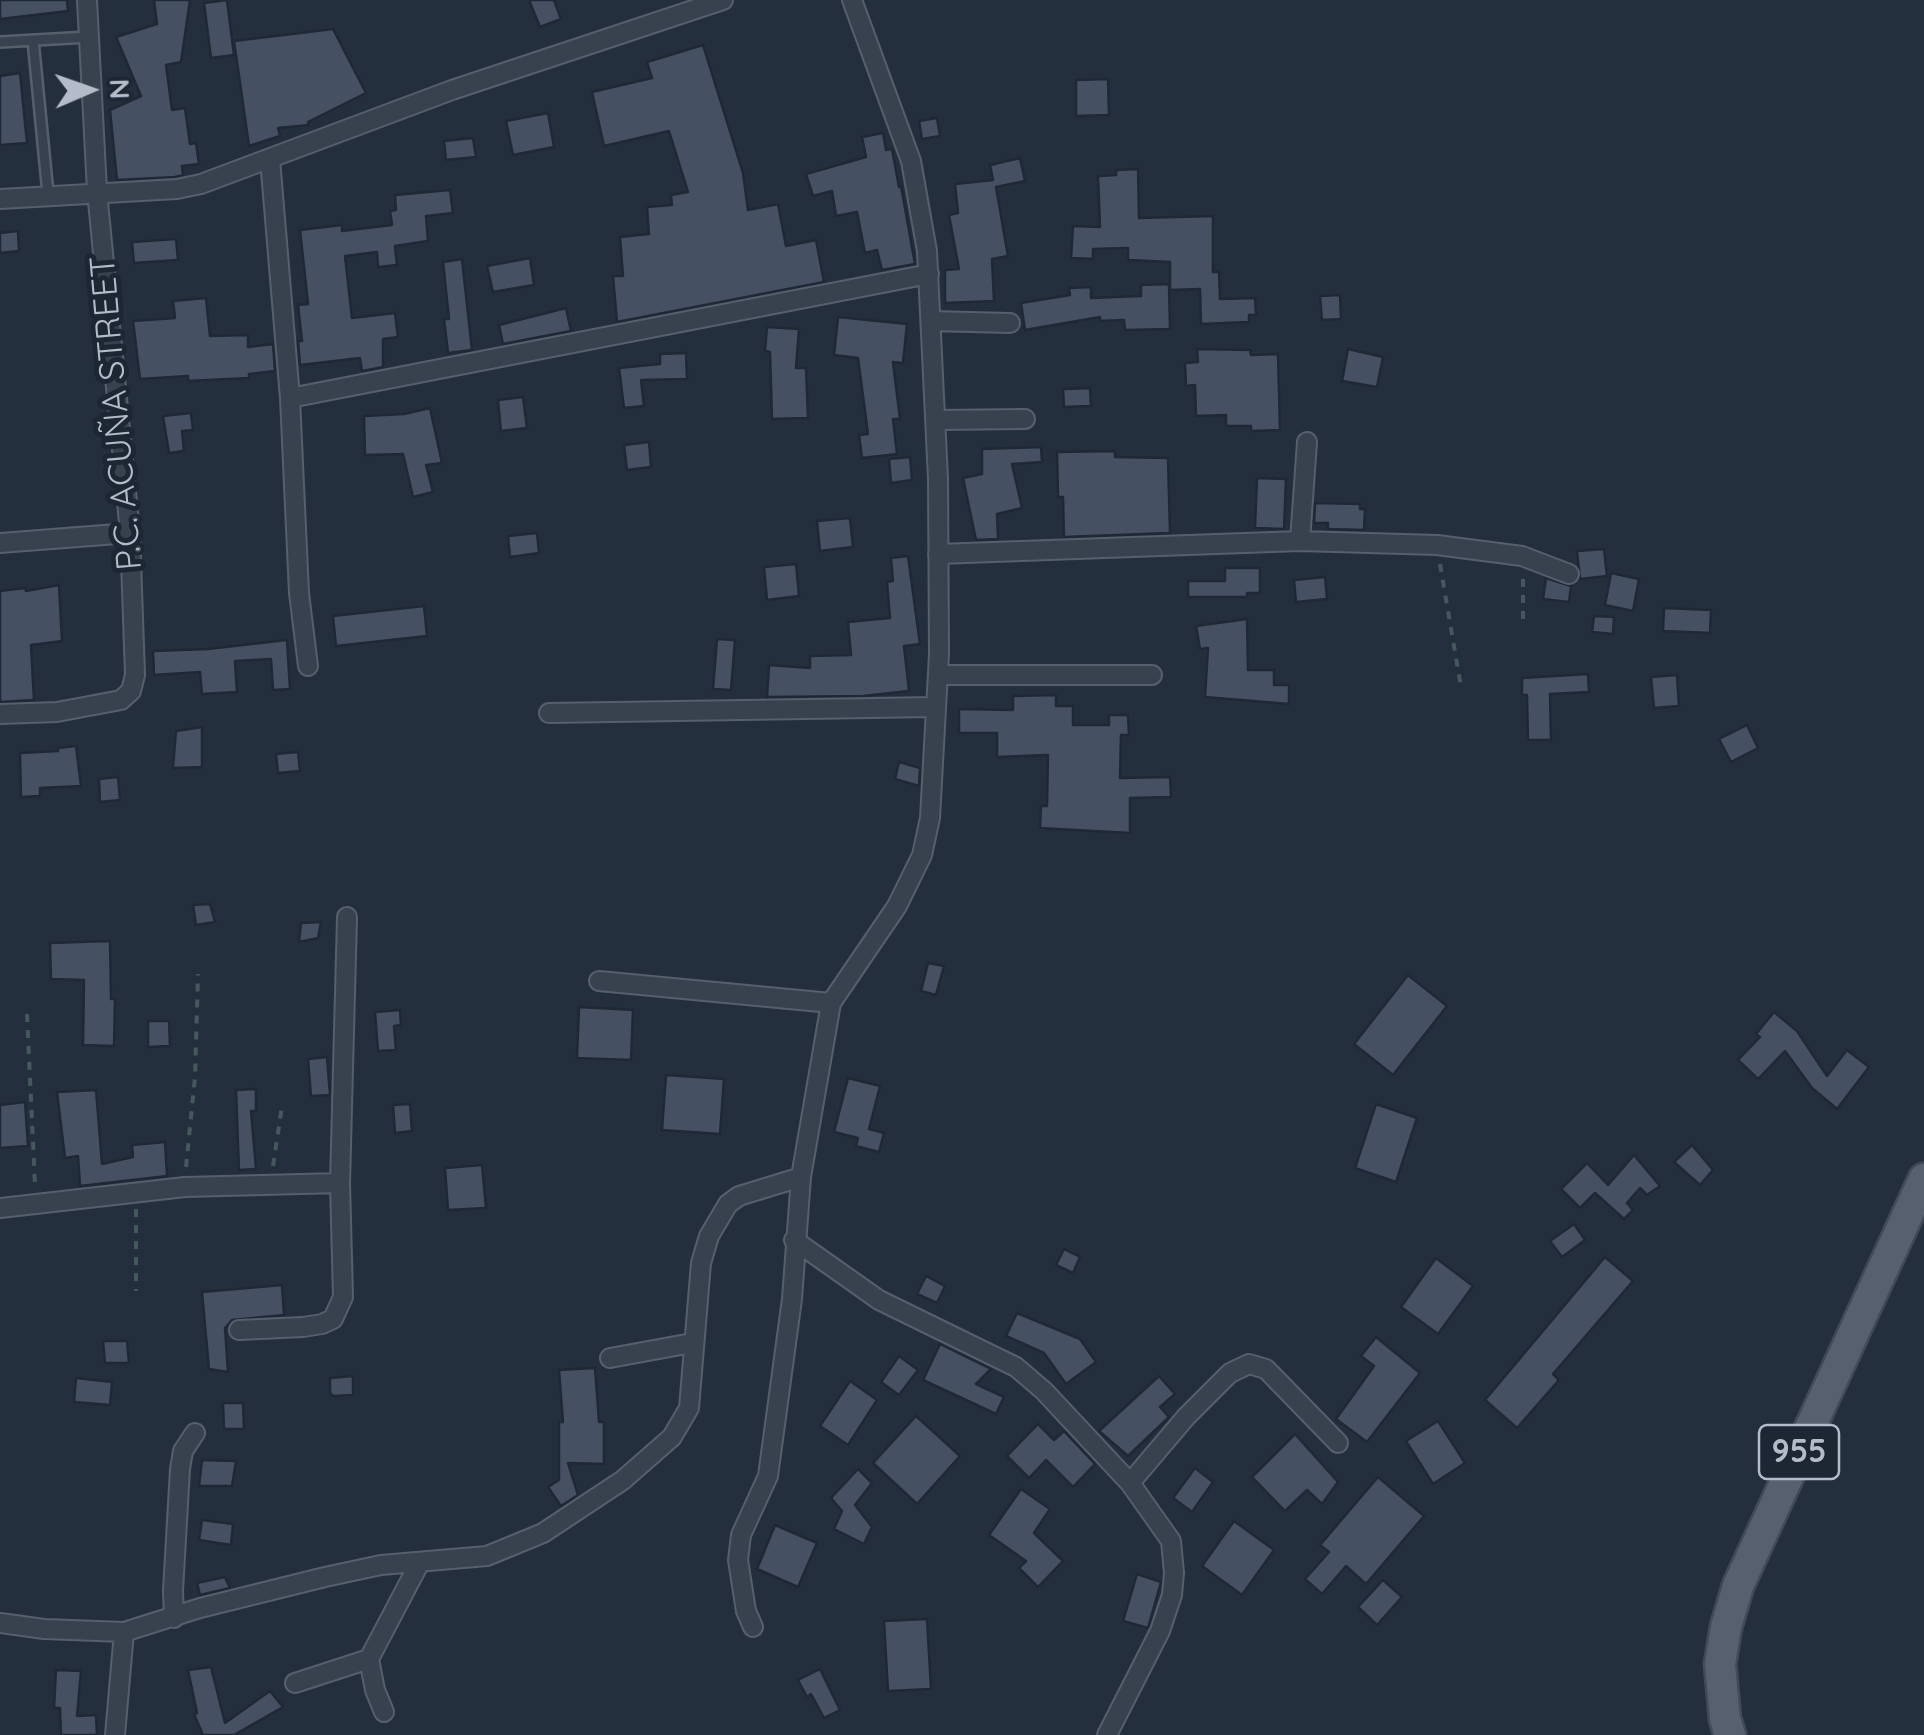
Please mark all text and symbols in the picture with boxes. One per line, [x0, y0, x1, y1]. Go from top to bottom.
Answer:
north arrow [40, 40, 140, 140]
text: N [103, 78, 138, 100]
street label: P.C. ACUÑA STREET [82, 254, 152, 572]
road number: 955 [1759, 1425, 1839, 1479]

